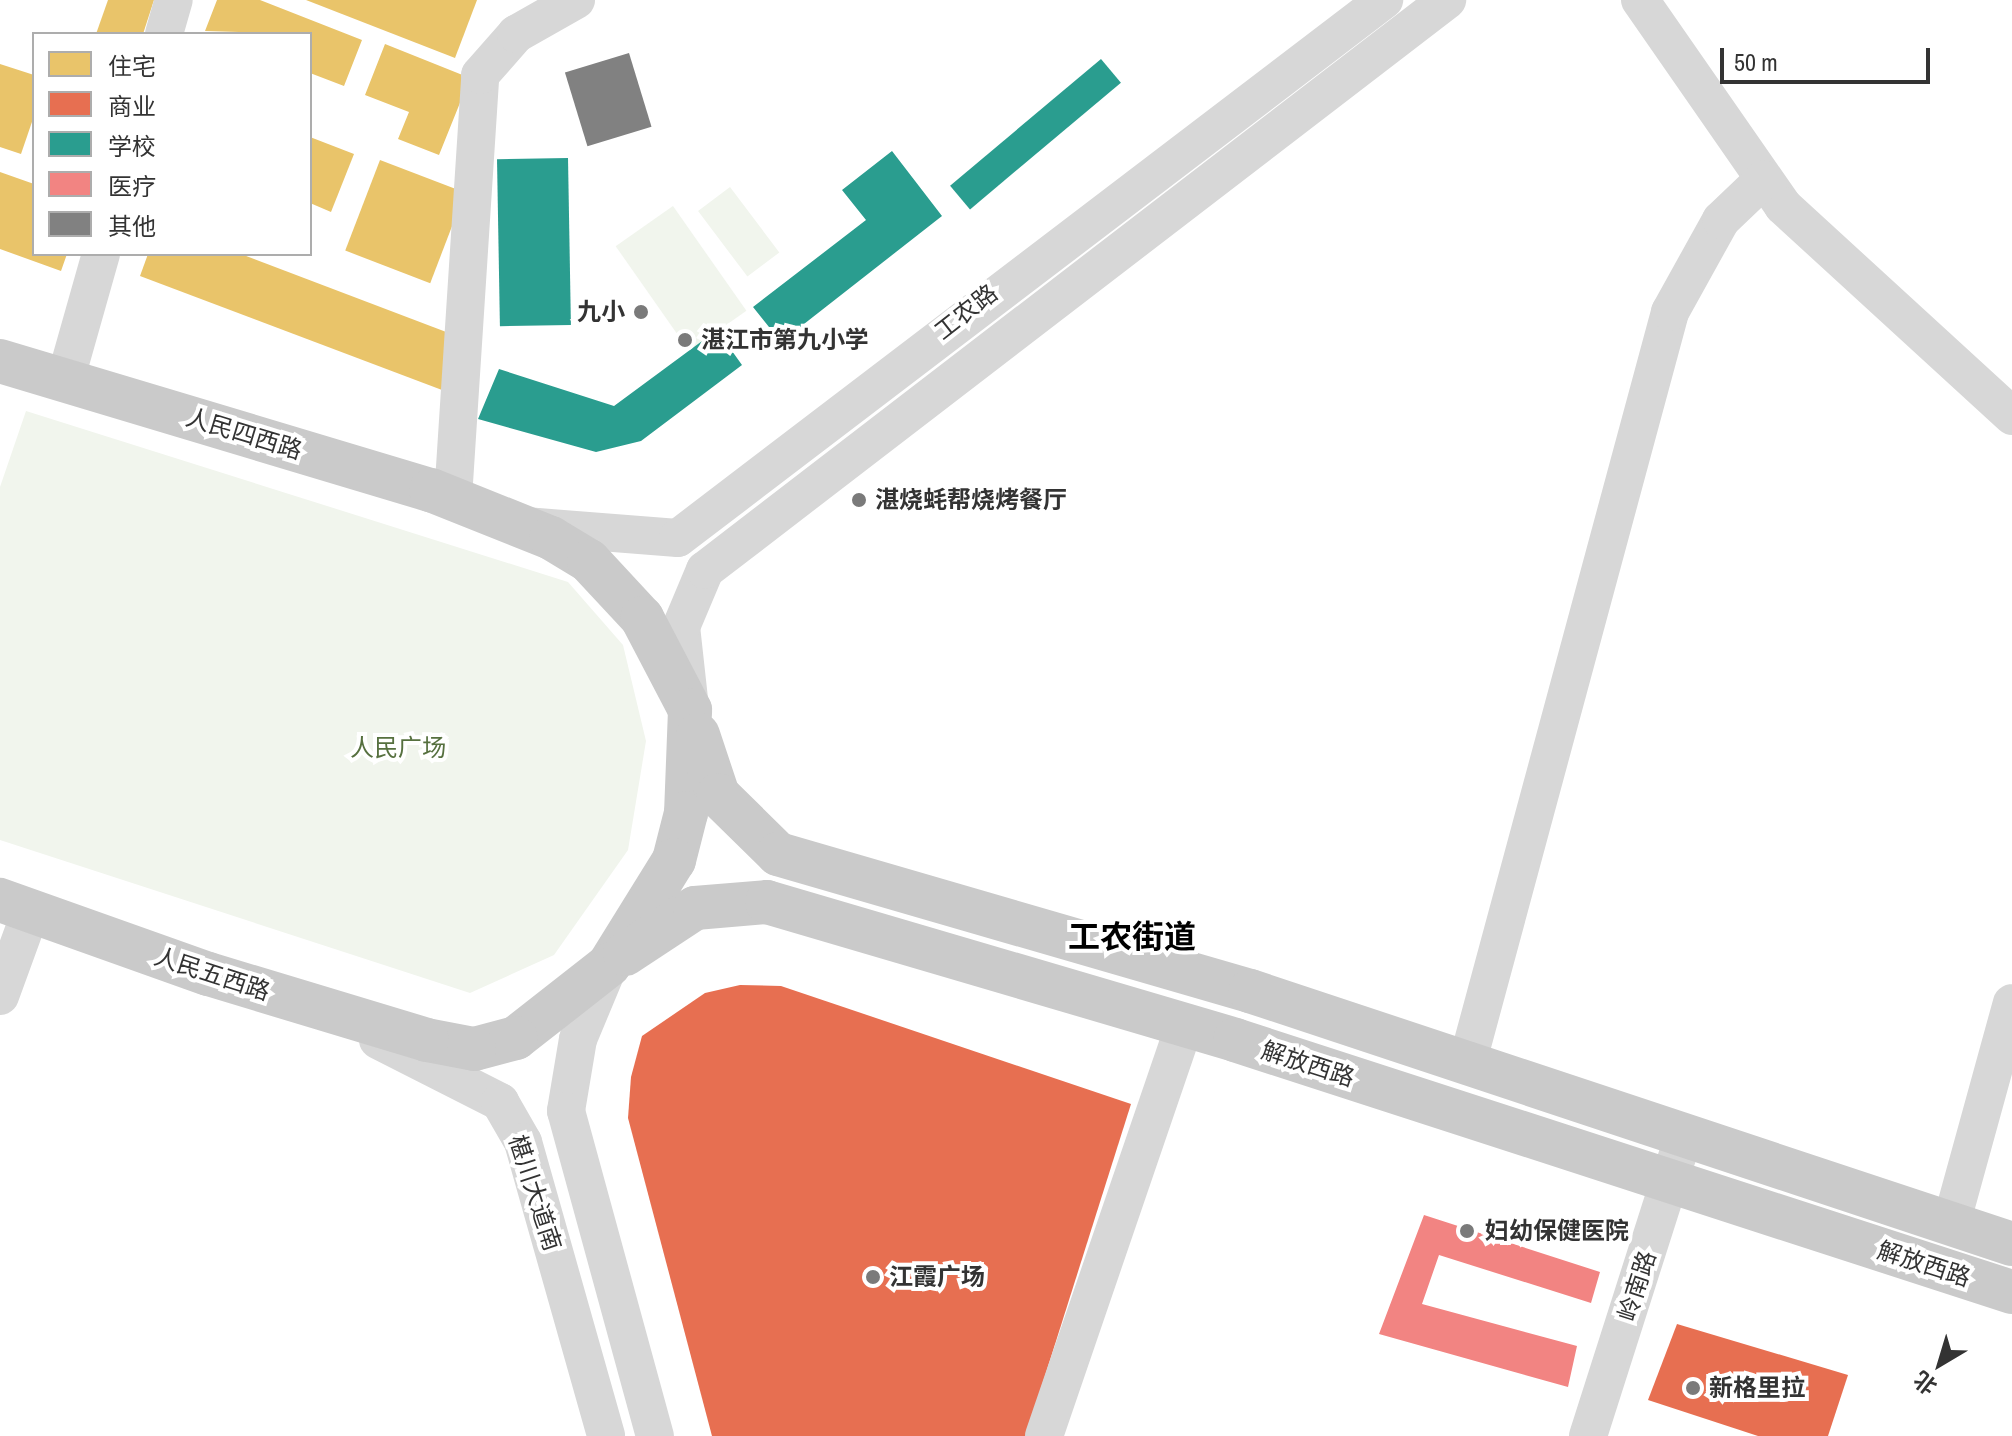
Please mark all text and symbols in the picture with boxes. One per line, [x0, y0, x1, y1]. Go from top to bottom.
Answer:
legend [32, 32, 312, 256]
scale bar [1724, 32, 1934, 82]
text: 50 m [1734, 46, 1778, 78]
text: 住宅 [108, 50, 156, 82]
text: 商业 [108, 90, 156, 122]
text: 学校 [108, 130, 156, 162]
text: 医疗 [108, 170, 156, 202]
text: 其他 [108, 210, 156, 242]
street label: 工农路 [929, 278, 1003, 346]
place label: 九小 [577, 298, 625, 326]
marker: 九小 [632, 303, 650, 321]
place label: 湛江市第九小学 [701, 326, 869, 354]
marker: 湛江市第九小学 [676, 331, 694, 349]
street label: 人民四西路 [182, 403, 306, 465]
place label: 湛烧蚝帮烧烤餐厅 [875, 486, 1067, 514]
marker: 湛烧蚝帮烧烤餐厅 [850, 491, 868, 509]
park label: 人民广场 [350, 734, 446, 762]
district label: 工农街道 [1068, 918, 1196, 956]
street label: 人民五西路 [150, 942, 274, 1006]
street label: 解放西路 [1258, 1035, 1358, 1093]
street label: 椹川大道南 [503, 1131, 567, 1255]
place label: 妇幼保健医院 [1485, 1217, 1629, 1245]
marker: 妇幼保健医院 [1456, 1220, 1478, 1242]
street label: 解放西路 [1874, 1235, 1974, 1293]
street label: 岭南路 [1612, 1247, 1662, 1325]
place label: 江霞广场 [889, 1263, 985, 1291]
marker: 江霞广场 [864, 1268, 882, 1286]
north arrow [1900, 1324, 1980, 1404]
text: 北 [1907, 1364, 1943, 1402]
place label: 新格里拉 [1709, 1374, 1805, 1402]
marker: 新格里拉 [1684, 1379, 1702, 1397]

